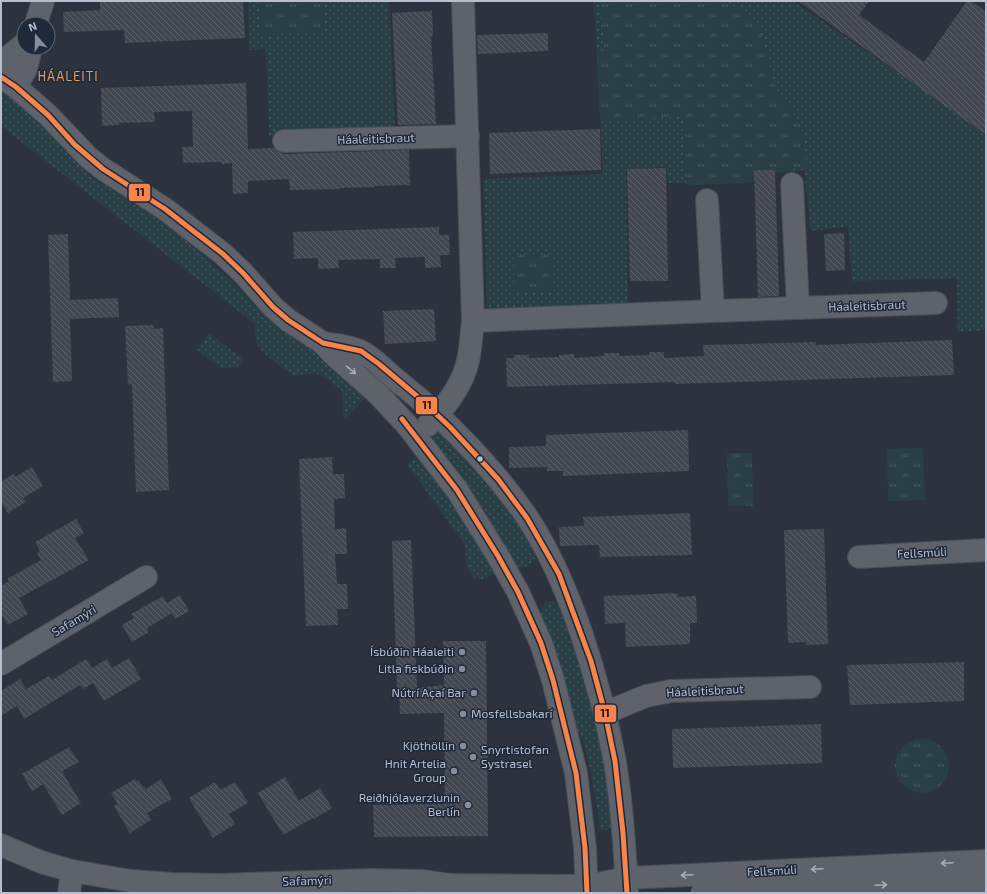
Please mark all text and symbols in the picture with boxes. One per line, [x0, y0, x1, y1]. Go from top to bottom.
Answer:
north arrow [16, 16, 56, 56]
text: N [26, 19, 38, 34]
district label: HÁALEITI [37, 67, 99, 84]
street label: Háaleitisbraut [337, 130, 415, 146]
line badge: 11 [128, 183, 151, 202]
text: 11 [135, 185, 145, 198]
street label: Háaleitisbraut [828, 297, 906, 313]
one-way arrow [346, 365, 357, 374]
line badge: 11 [415, 396, 438, 415]
text: 11 [422, 398, 432, 411]
unlabelled marker [475, 454, 485, 464]
street label: Fellsmúli [897, 544, 947, 560]
street label: Safamýri [49, 601, 98, 639]
place label: Ísbúðin Háaleiti [370, 644, 454, 658]
marker: Ísbúðin Háaleiti [457, 647, 467, 657]
place label: Litla fiskbúðin [378, 661, 454, 675]
marker: Litla fiskbúðin [457, 664, 467, 674]
street label: Háaleitisbraut [666, 681, 744, 699]
place label: Nútrí Açaí Bar [392, 685, 466, 700]
marker: Nútrí Açaí Bar [469, 688, 479, 698]
line badge: 11 [594, 704, 617, 723]
place label: Mosfellsbakarí [471, 706, 554, 720]
text: 11 [600, 706, 610, 719]
marker: Mosfellsbakarí [458, 709, 468, 719]
place label: Kjöthöllin [403, 738, 455, 753]
marker: Kjöthöllin [458, 741, 468, 751]
place label: Snyrtistofan Systrasel [481, 742, 549, 770]
marker: Snyrtistofan Systrasel [468, 752, 478, 762]
place label: Hnit Artelia Group [385, 756, 446, 784]
marker: Hnit Artelia Group [449, 766, 459, 776]
place label: Reiðhjólaverzlunin Berlín [359, 790, 460, 818]
marker: Reiðhjólaverzlunin Berlín [463, 800, 473, 810]
one-way arrow [941, 859, 954, 866]
street label: Fellsmúli [747, 862, 797, 878]
one-way arrow [811, 865, 824, 873]
street label: Safamýri [282, 872, 332, 888]
one-way arrow [681, 872, 694, 879]
one-way arrow [874, 881, 887, 889]

